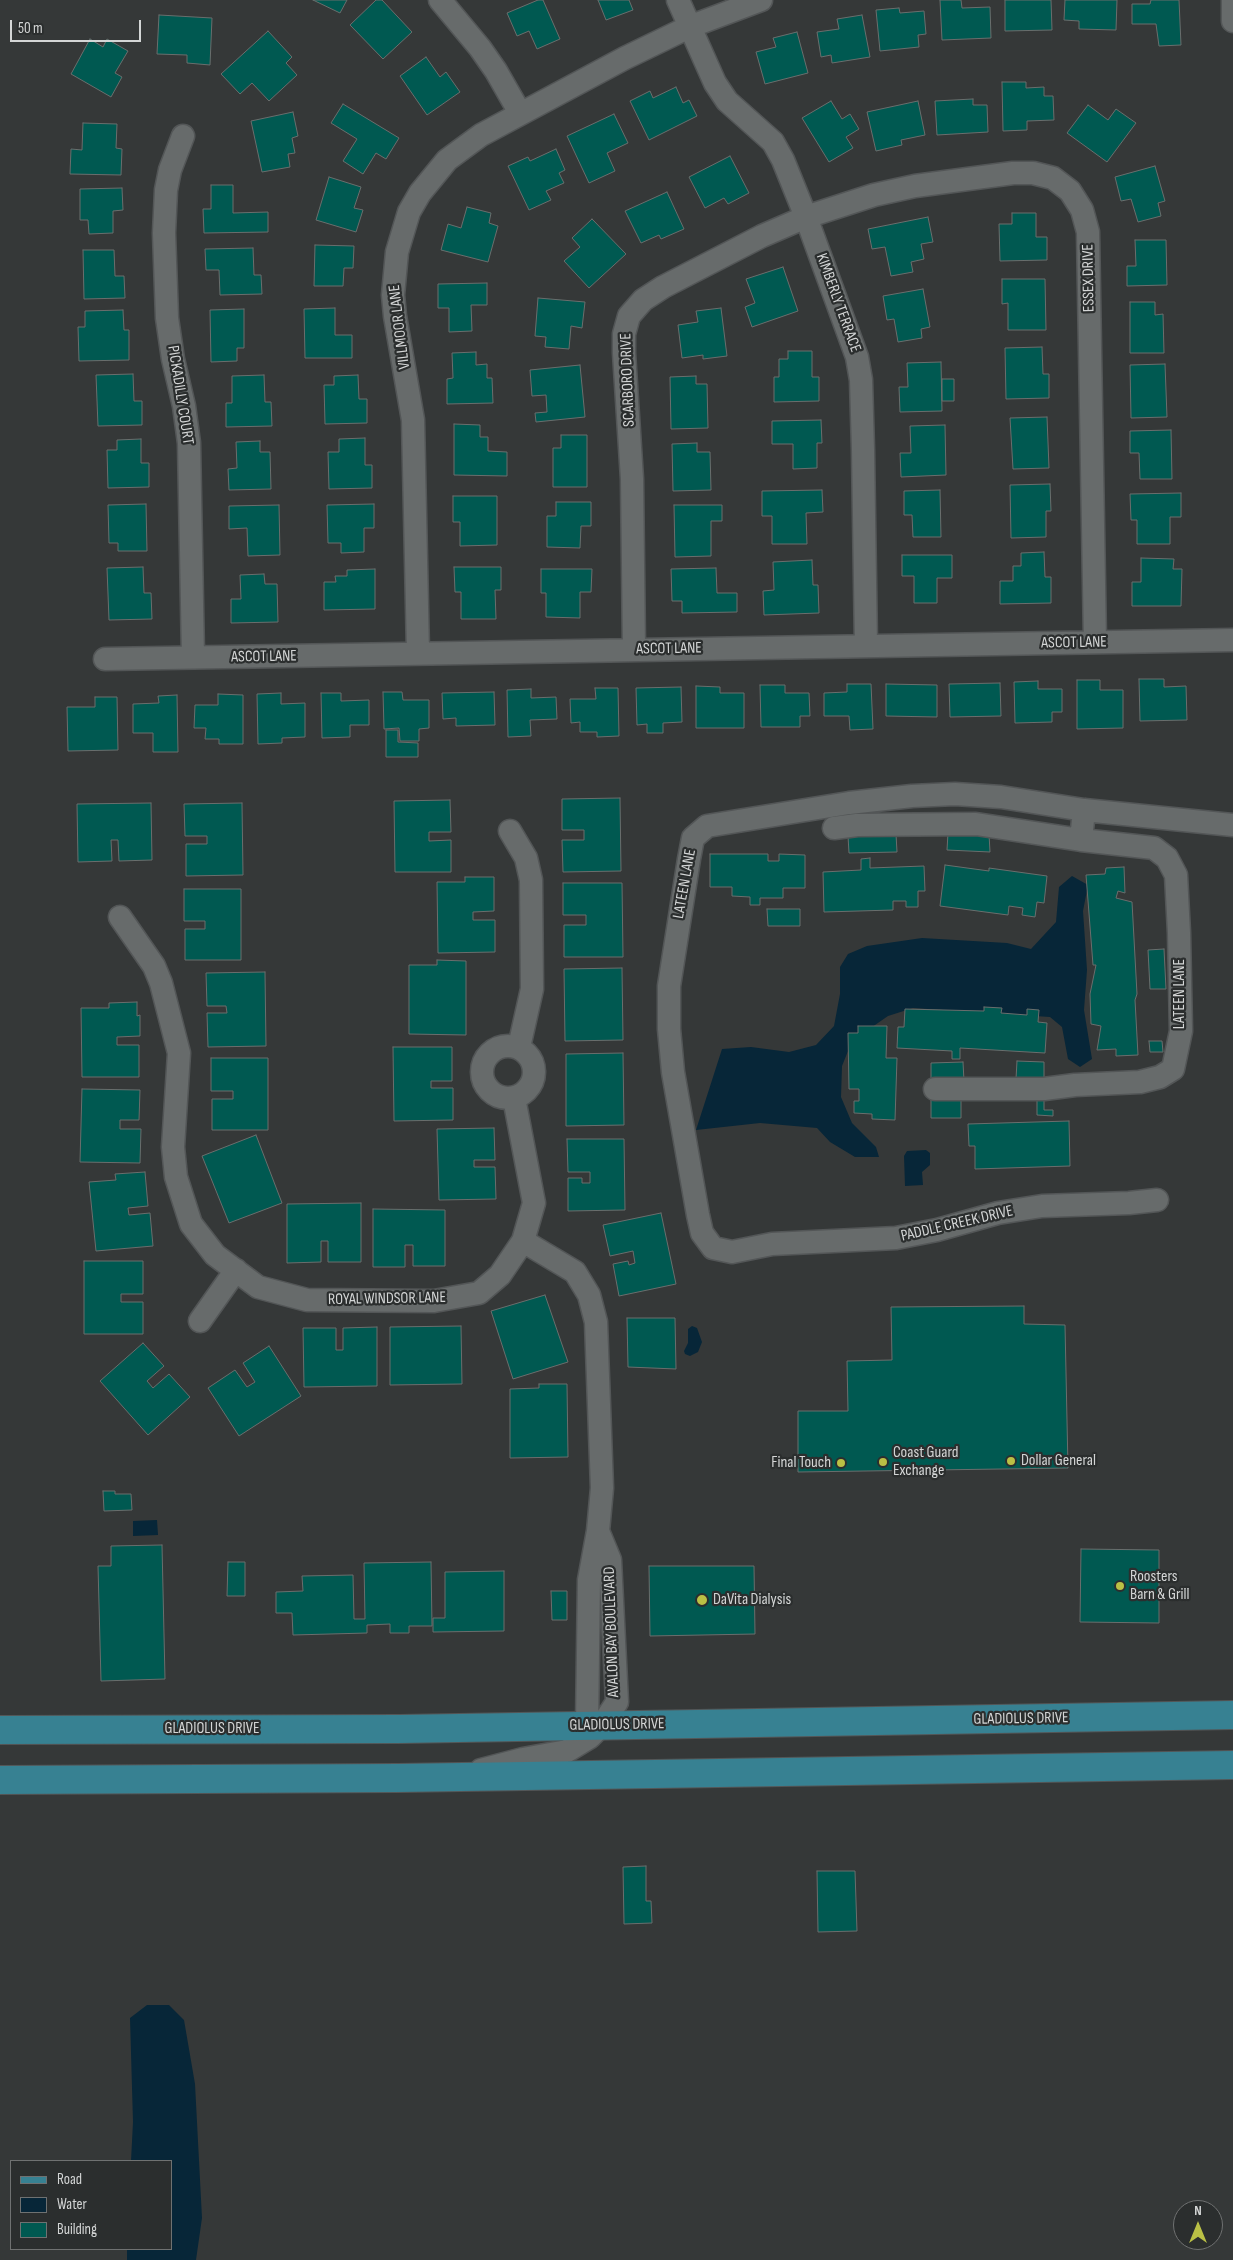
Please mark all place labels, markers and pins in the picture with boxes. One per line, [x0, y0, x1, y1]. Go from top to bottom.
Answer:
place label: Coast Guard Exchange [893, 1443, 958, 1481]
place label: Dollar General [1021, 1451, 1096, 1471]
place label: Final Touch [771, 1453, 831, 1473]
marker: Dollar General [1005, 1455, 1017, 1467]
marker: Coast Guard Exchange [877, 1456, 889, 1468]
marker: Final Touch [835, 1457, 847, 1469]
place label: Roosters Barn & Grill [1130, 1567, 1189, 1605]
marker: Roosters Barn & Grill [1114, 1580, 1126, 1592]
place label: DaVita Dialysis [713, 1590, 791, 1610]
marker: DaVita Dialysis [695, 1593, 709, 1607]

